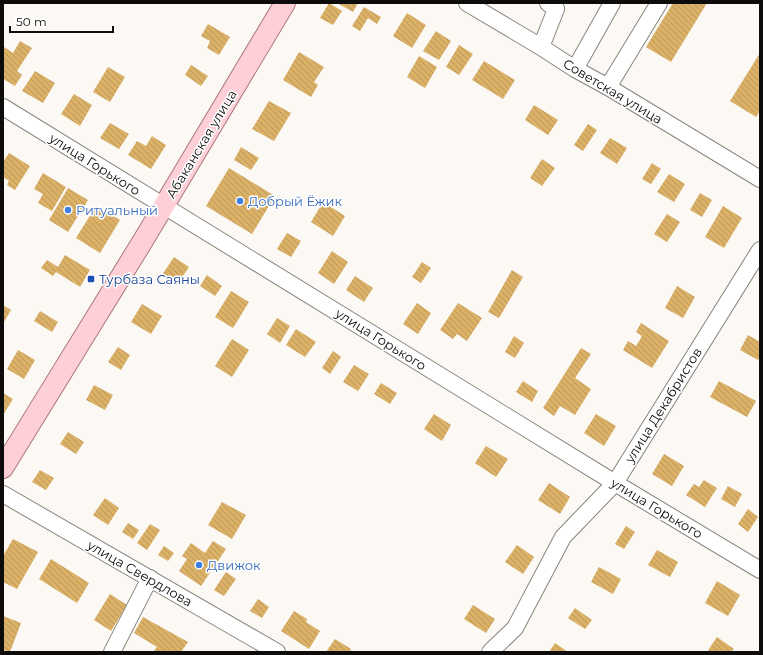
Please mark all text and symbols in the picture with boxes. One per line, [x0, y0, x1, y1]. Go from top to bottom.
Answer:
scale bar [10, 8, 113, 34]
text: 50 m [16, 14, 47, 29]
street label: Советская улица [560, 55, 666, 127]
street label: Абаканская улица [162, 87, 240, 201]
street label: улица Горького [46, 129, 143, 198]
place label: Добрый Ёжик [248, 193, 342, 209]
marker: Добрый Ёжик [235, 196, 245, 206]
place label: Ритуальный [76, 202, 158, 218]
marker: Ритуальный [63, 205, 73, 215]
place label: Турбаза Саяны [99, 271, 200, 287]
marker: Турбаза Саяны [86, 274, 96, 284]
street label: улица Горького [332, 304, 429, 373]
street label: улица Декабристов [620, 344, 705, 466]
street label: улица Горького [607, 474, 706, 542]
street label: улица Свердлова [84, 536, 195, 610]
place label: Движок [207, 557, 261, 573]
marker: Движок [194, 560, 204, 570]

